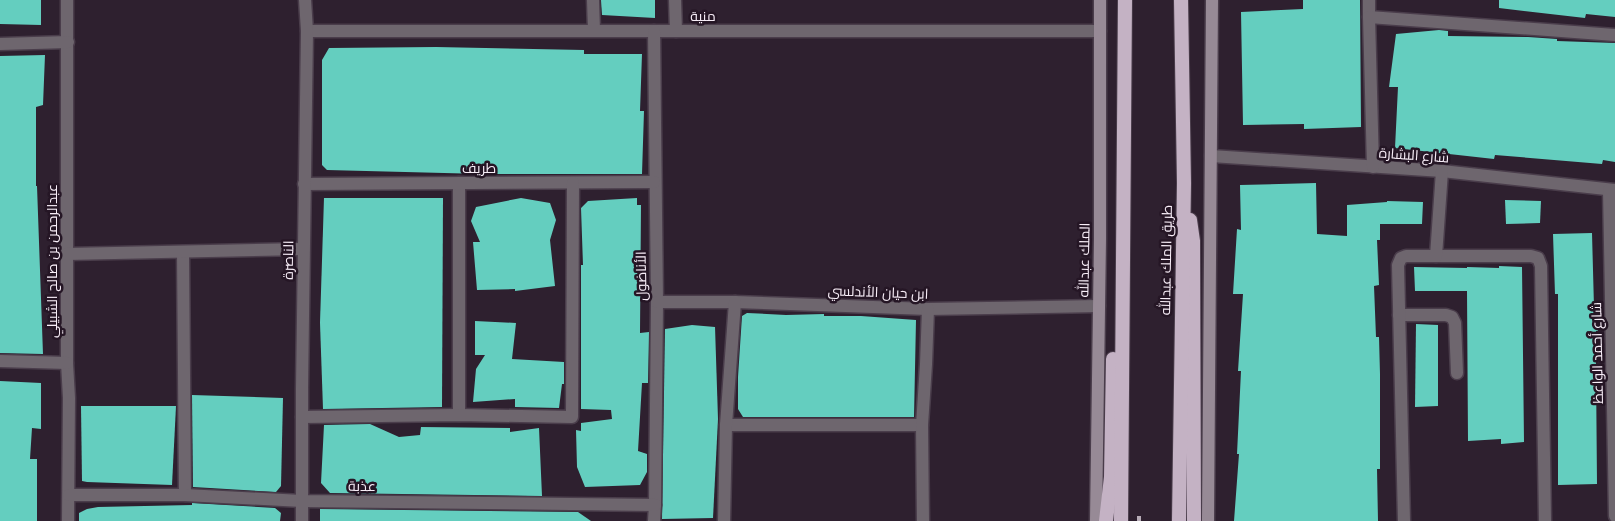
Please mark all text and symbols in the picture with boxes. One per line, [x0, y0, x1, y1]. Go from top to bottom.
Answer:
street label: منية [690, 7, 716, 25]
street label: شارع البشارة [1378, 144, 1450, 166]
street label: طريف [462, 159, 496, 177]
street label: عبدالرحمن بن صالح الشبيلي [43, 184, 64, 338]
street label: طريق الملك عبدالله [1156, 205, 1176, 315]
street label: الملك عبدالله [1074, 222, 1094, 298]
street label: الناصرة [279, 240, 297, 280]
street label: الأناضول [632, 251, 650, 301]
street label: ابن حيان الأندلسي [827, 281, 929, 305]
street label: شارع أحمد الواعظ [1587, 302, 1607, 404]
street label: عذبة [348, 477, 376, 495]

